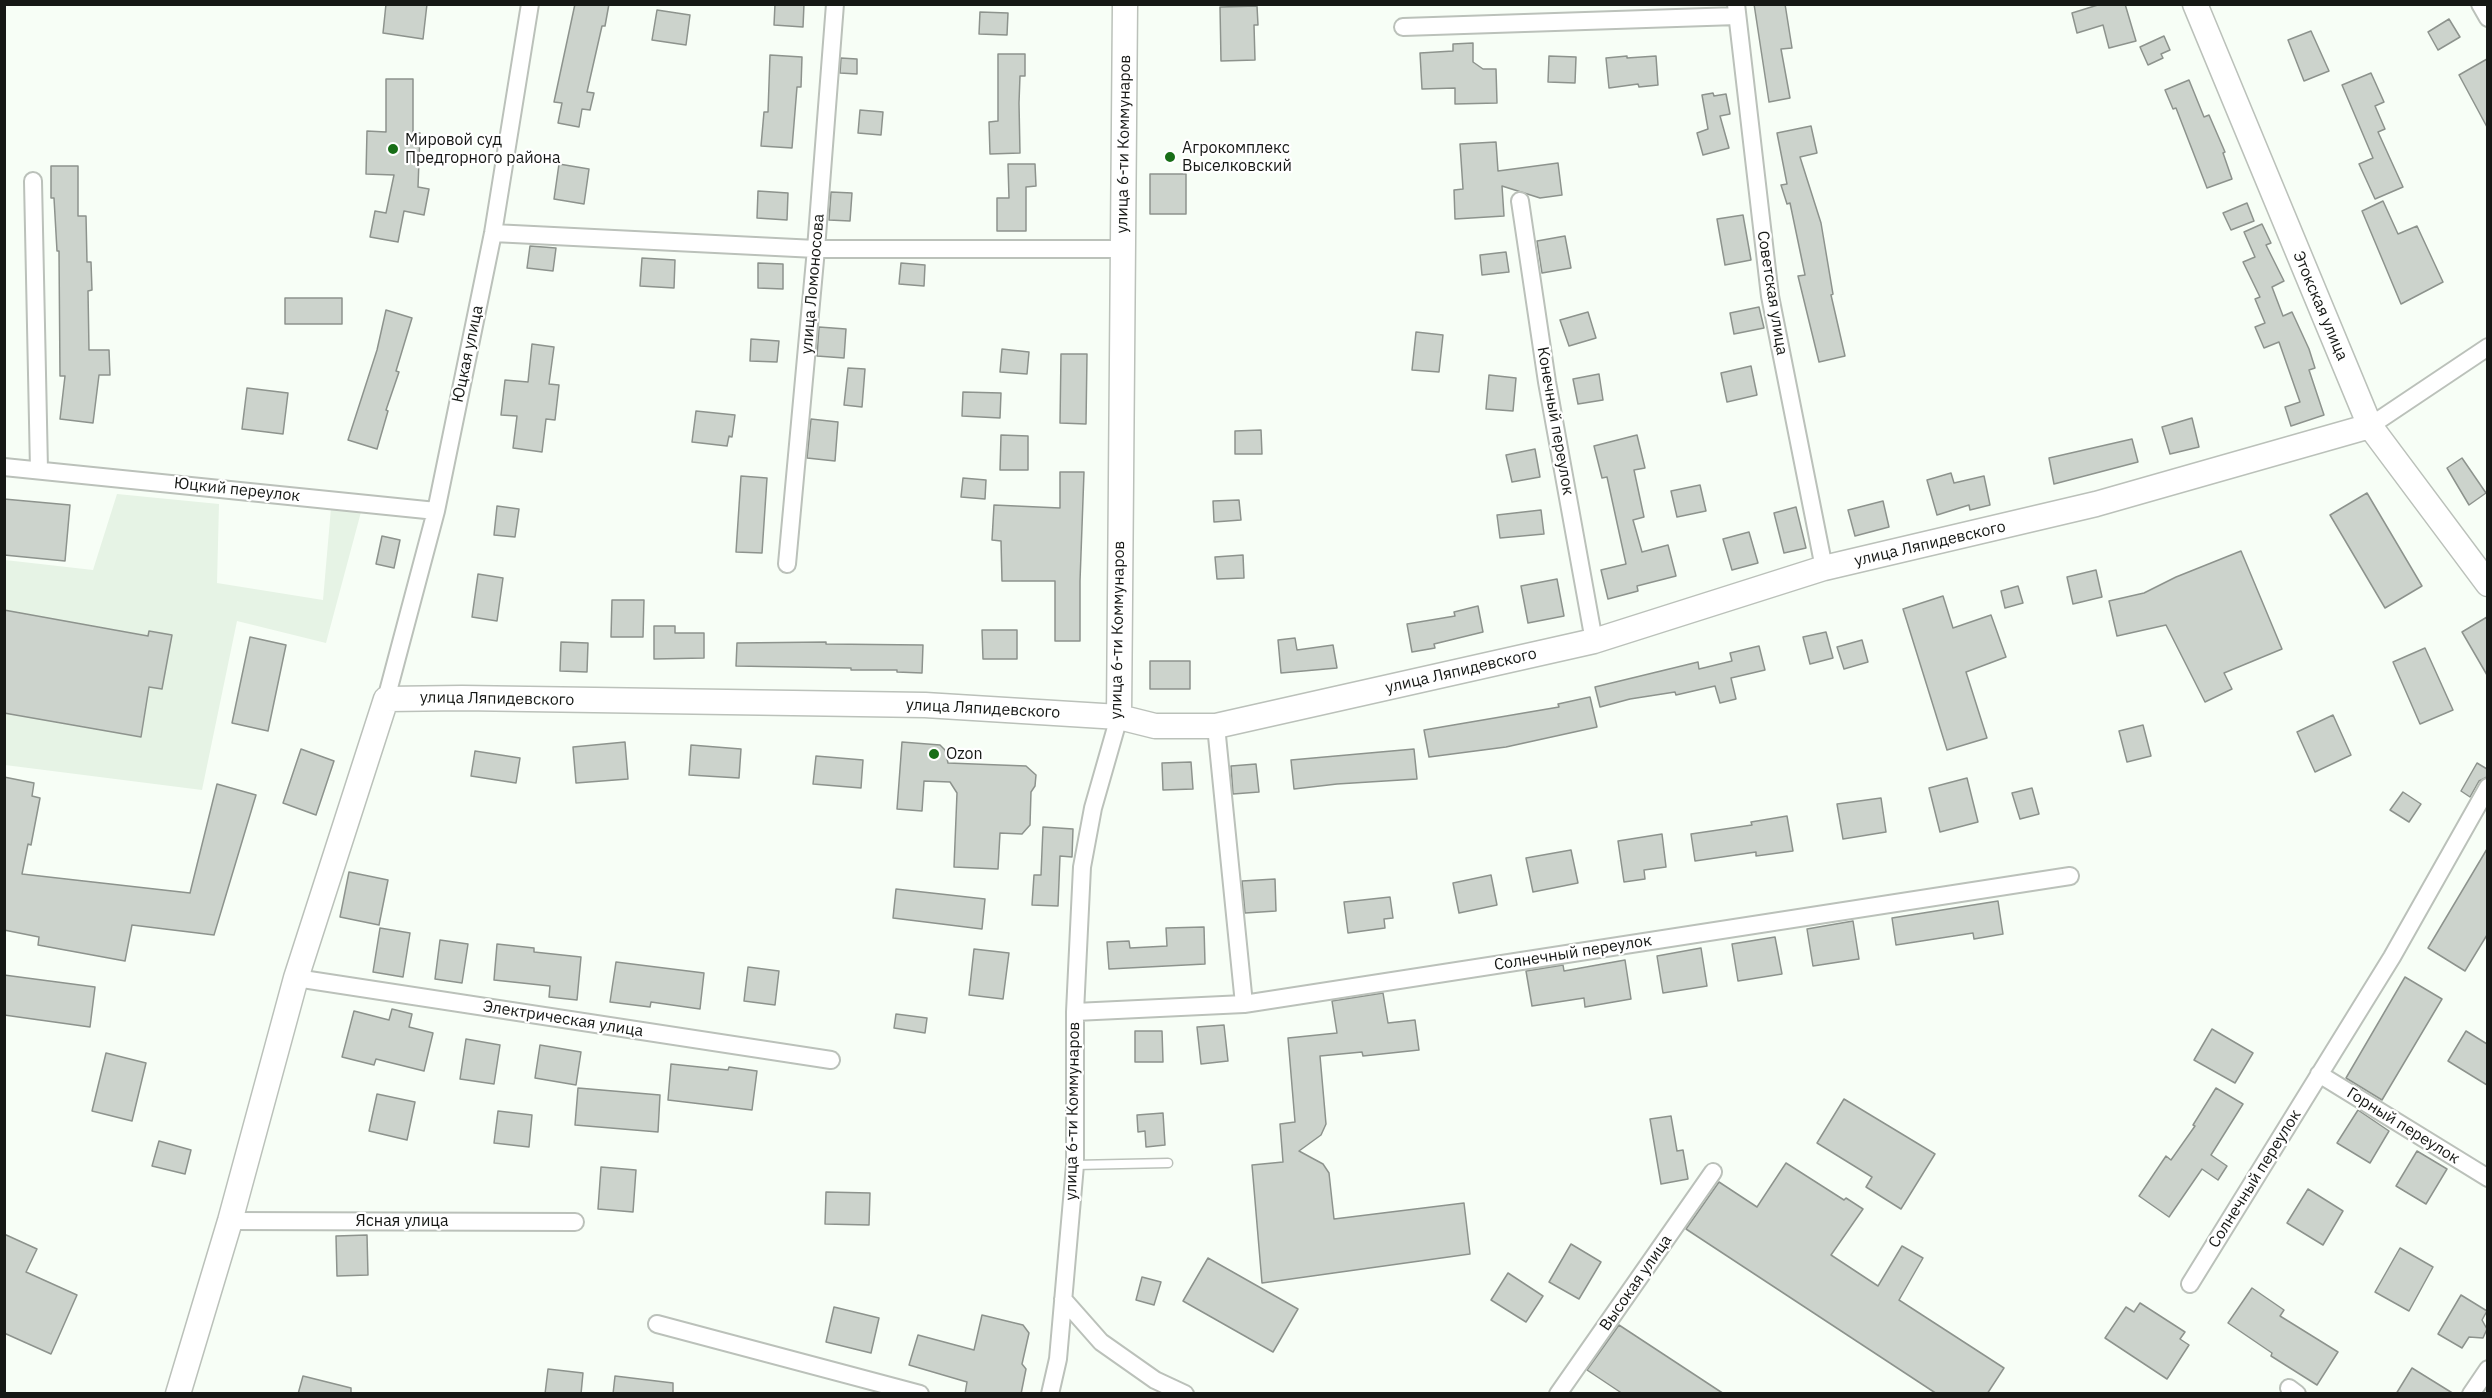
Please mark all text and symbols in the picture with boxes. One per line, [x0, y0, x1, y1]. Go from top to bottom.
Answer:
street label: улица 6-ти Коммунаров [1113, 54, 1135, 234]
place label: Мировой суд Предгорного района [405, 130, 561, 168]
place label: Агрокомплекс Выселковский [1182, 138, 1292, 176]
marker: Мировой суд Предгорного района [386, 142, 400, 156]
marker: Агрокомплекс Выселковский [1163, 150, 1177, 164]
street label: улица Ломоносова [797, 213, 829, 355]
street label: Советская улица [1753, 229, 1791, 357]
street label: Этокская улица [2288, 248, 2352, 364]
street label: Юцкая улица [448, 304, 488, 404]
street label: Конечный переулок [1532, 345, 1578, 497]
street label: Юцкий переулок [173, 474, 301, 506]
street label: улица Ляпидевского [1853, 517, 2007, 571]
street label: улица 6-ти Коммунаров [1107, 540, 1129, 720]
street label: улица Ляпидевского [1384, 644, 1538, 698]
street label: улица Ляпидевского [420, 688, 574, 710]
street label: улица Ляпидевского [905, 695, 1061, 723]
place label: Ozon [946, 744, 983, 764]
marker: Ozon [927, 747, 941, 761]
street label: Солнечный переулок [1493, 931, 1653, 975]
street label: Электрическая улица [481, 997, 645, 1041]
street label: улица 6-ти Коммунаров [1062, 1021, 1084, 1201]
street label: Горный переулок [2343, 1084, 2463, 1168]
street label: Солнечный переулок [2205, 1106, 2305, 1252]
street label: Ясная улица [356, 1211, 448, 1231]
street label: Высокая улица [1596, 1231, 1676, 1335]

